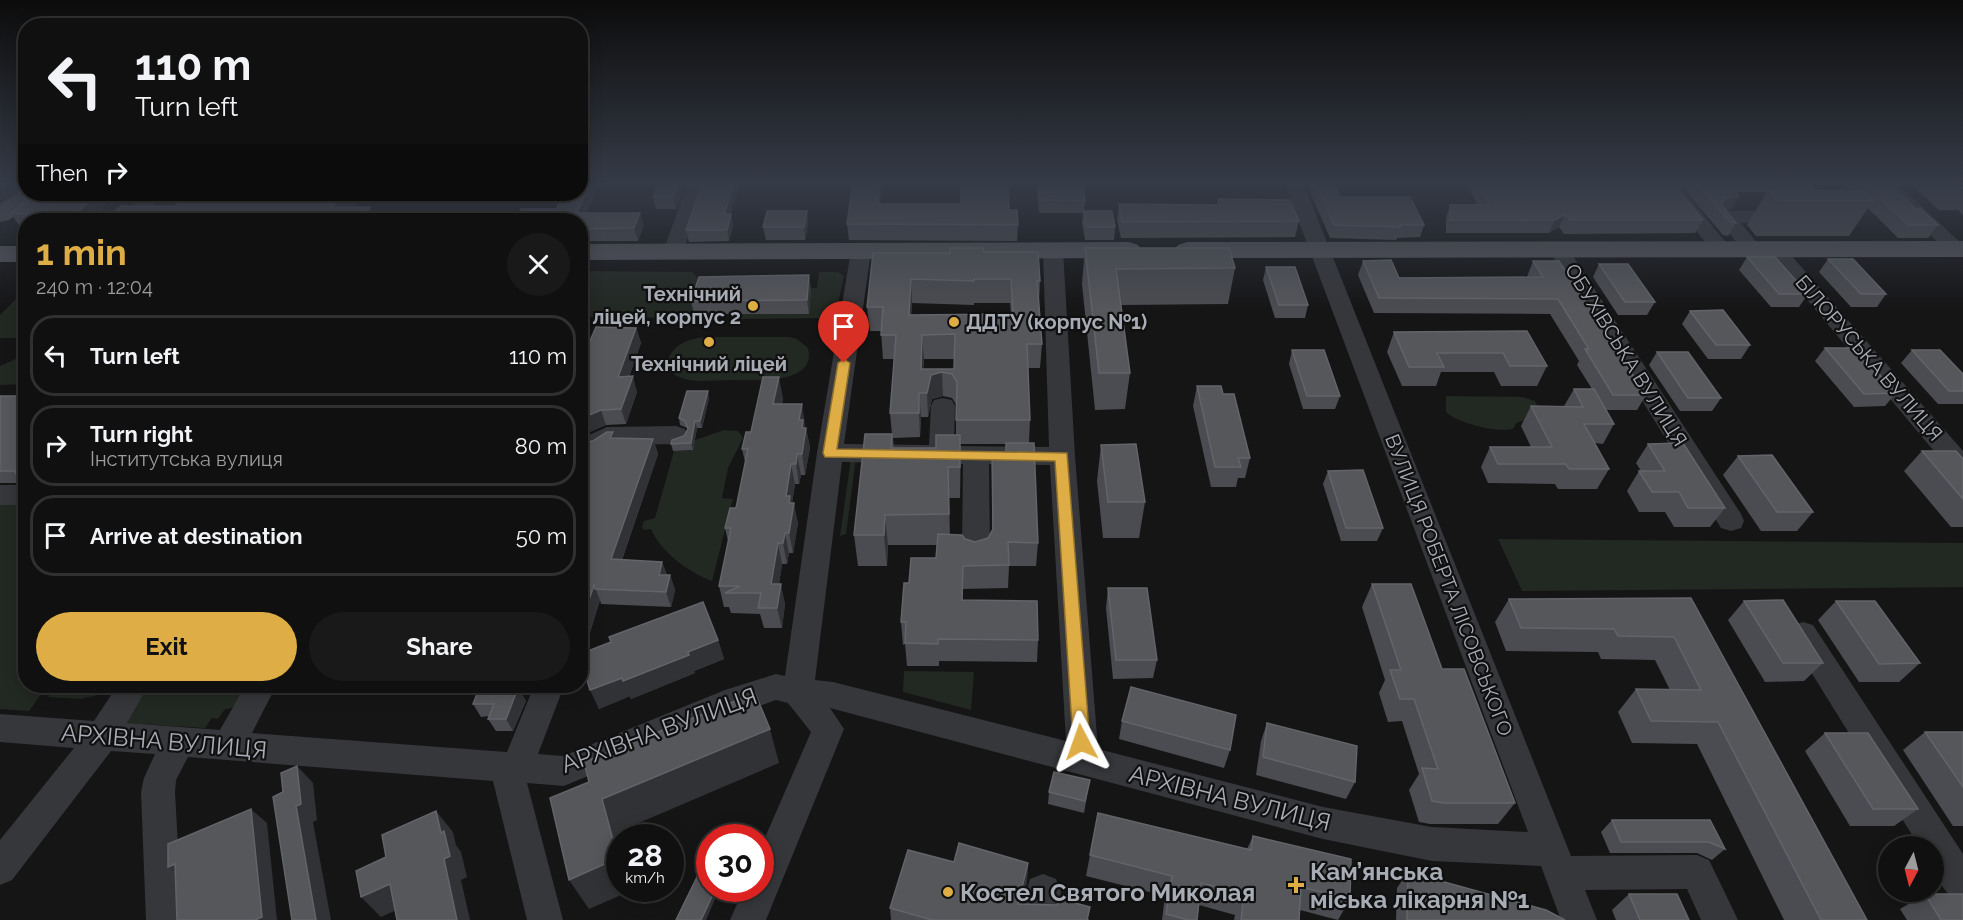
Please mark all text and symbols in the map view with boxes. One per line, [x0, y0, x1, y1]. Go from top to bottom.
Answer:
text: 110 m [135, 41, 251, 90]
icon: left [36, 42, 114, 120]
text: Turn left [135, 91, 238, 122]
icon: right [100, 156, 133, 189]
text: Then [36, 160, 88, 186]
text: 1 min [36, 231, 127, 273]
button: close [507, 233, 570, 296]
street label: ОБУХІВСЬКА ВУЛИЦЯ [1560, 259, 1692, 451]
street label: БІЛОРУСЬКА ВУЛИЦЯ [1790, 270, 1948, 446]
text: 240 m · 12:04 [36, 275, 153, 299]
place label: Технічний ліцей, корпус 2 [593, 282, 741, 329]
marker: Технічний ліцей, корпус 2 [746, 299, 760, 313]
pin [818, 301, 869, 363]
icon: arrive [827, 310, 860, 343]
place label: ДДТУ (корпус №1) [966, 310, 1147, 334]
marker: ДДТУ (корпус №1) [947, 315, 961, 329]
marker: Технічний ліцей [702, 335, 716, 349]
icon: left [39, 339, 72, 372]
text: Turn left [90, 343, 180, 369]
text: 110 m [509, 343, 567, 369]
place label: Технічний ліцей [631, 352, 787, 376]
text: Turn right [90, 421, 193, 447]
icon: right [39, 429, 72, 462]
street label: ВУЛИЦЯ РОБЕРТА ЛІСОВСЬКОГО [1380, 431, 1518, 739]
text: 80 m [515, 433, 567, 459]
text: Інститутська вулиця [90, 447, 283, 471]
icon: arrive [39, 519, 72, 552]
text: Arrive at destination [90, 523, 303, 549]
text: 50 m [516, 523, 567, 549]
button: Exit [36, 612, 297, 681]
button: Share [309, 612, 570, 681]
street label: АРХІВНА ВУЛИЦЯ [557, 681, 761, 779]
position arrow [1049, 710, 1113, 774]
street label: АРХІВНА ВУЛИЦЯ [60, 718, 268, 764]
street label: АРХІВНА ВУЛИЦЯ [1126, 759, 1334, 837]
speed limit sign: 30 [696, 824, 774, 902]
north arrow [1878, 836, 1944, 902]
map controls [1878, 836, 1944, 902]
text: 28 [627, 838, 663, 873]
place label: Кам’янська міська лікарня №1 [1310, 857, 1529, 914]
text: km/h [625, 869, 665, 887]
marker: Кам’янська міська лікарня №1 [1287, 876, 1305, 894]
place label: Костел Святого Миколая [960, 878, 1255, 907]
marker: Костел Святого Миколая [941, 885, 955, 899]

